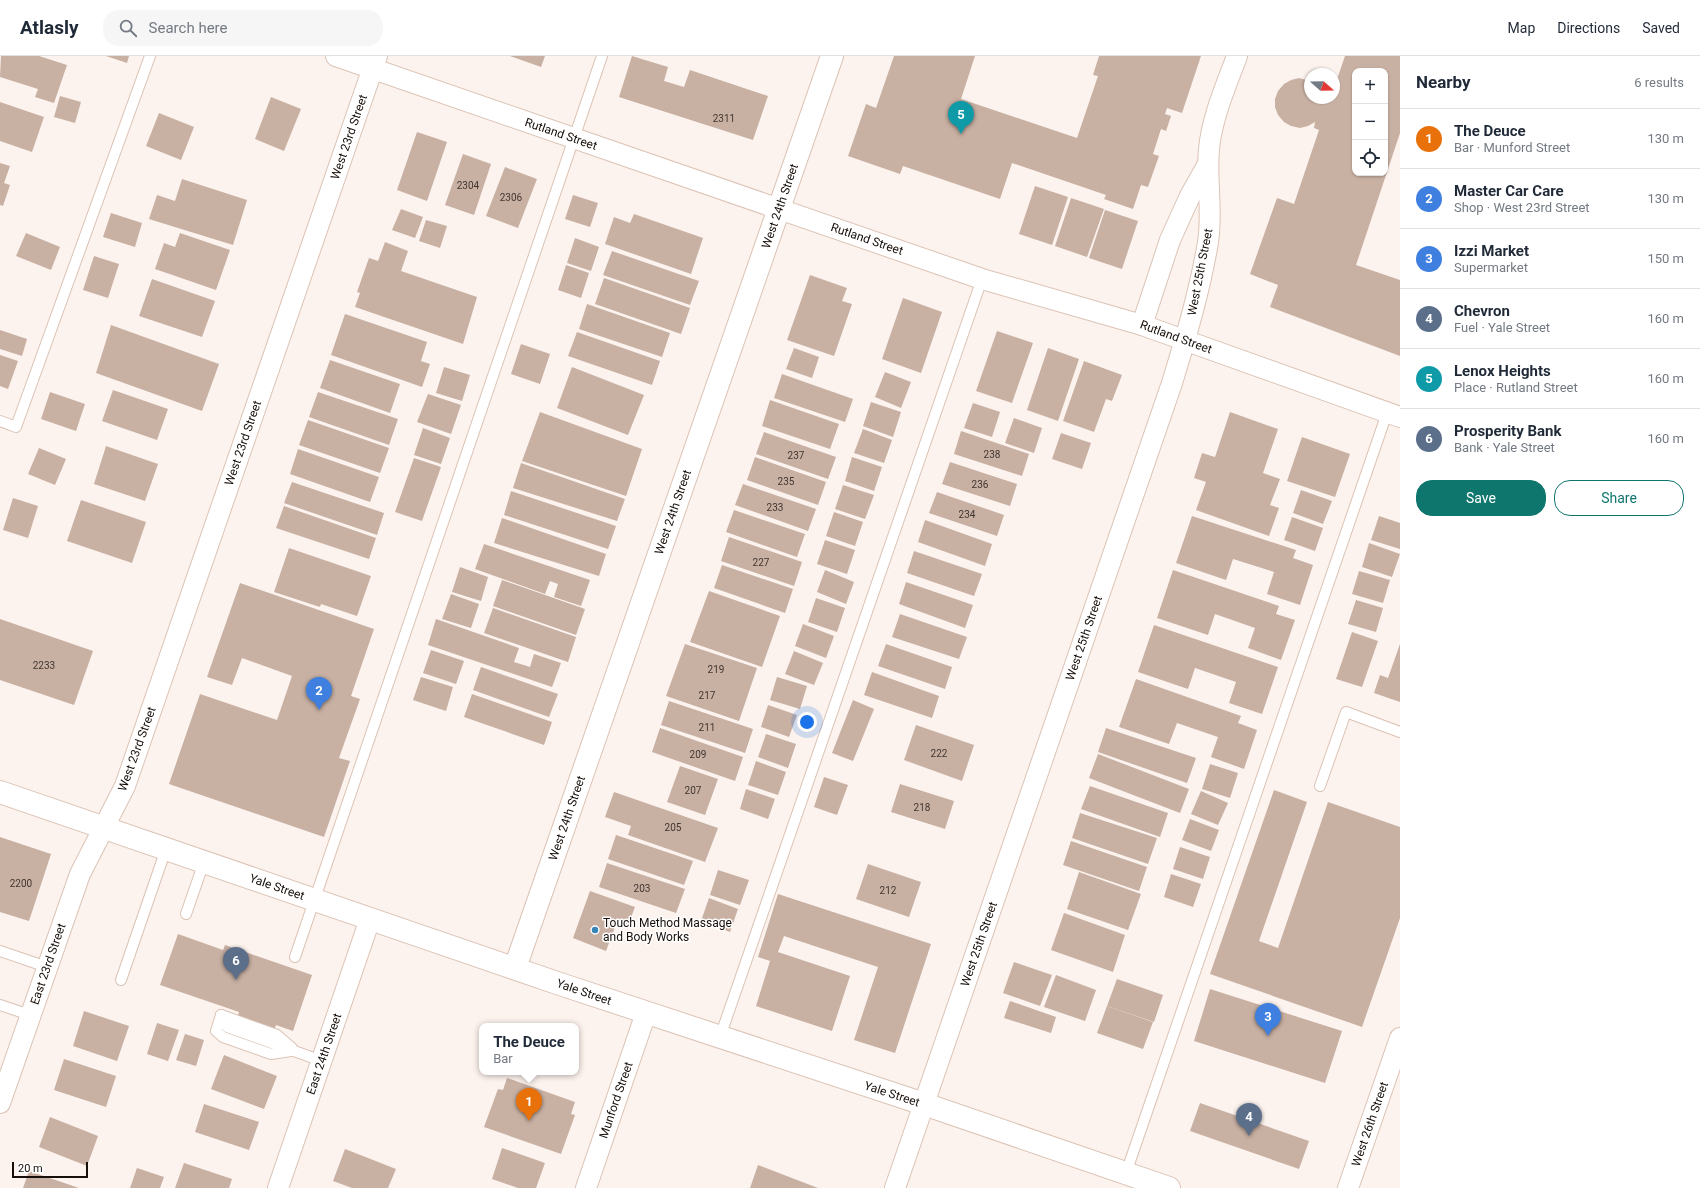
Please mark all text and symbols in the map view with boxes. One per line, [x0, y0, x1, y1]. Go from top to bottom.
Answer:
search box [103, 10, 383, 46]
text: Atlasly [20, 16, 79, 39]
icon: search [117, 17, 139, 39]
text: Search here [149, 19, 228, 37]
text: Map [1508, 20, 1535, 36]
text: Directions [1557, 20, 1620, 36]
text: Saved [1642, 20, 1680, 36]
north arrow [1304, 68, 1340, 104]
map controls [1352, 68, 1388, 176]
button: + [1352, 68, 1388, 104]
text: Nearby [1416, 72, 1471, 92]
text: 6 results [1634, 75, 1684, 90]
street label: West 23rd Street [328, 93, 370, 181]
pin: 5 [948, 101, 974, 134]
button: − [1352, 104, 1388, 140]
house number: 2311 [713, 113, 735, 124]
street label: Rutland Street [523, 115, 599, 153]
text: The Deuce [1454, 122, 1526, 140]
text: 1 [1425, 131, 1433, 146]
text: 130 m [1647, 131, 1684, 146]
button: locate [1352, 140, 1388, 176]
text: Bar · Munford Street [1454, 140, 1570, 155]
street label: West 24th Street [759, 162, 801, 250]
house number: 2304 [457, 180, 480, 191]
text: Master Car Care [1454, 182, 1564, 200]
text: 2 [1425, 191, 1433, 206]
text: 130 m [1647, 191, 1684, 206]
house number: 2306 [500, 192, 523, 203]
text: Shop · West 23rd Street [1454, 200, 1590, 215]
street label: Rutland Street [829, 220, 905, 258]
street label: West 25th Street [1185, 227, 1215, 317]
text: Izzi Market [1454, 242, 1529, 260]
text: 3 [1425, 251, 1433, 266]
text: 150 m [1647, 251, 1684, 266]
text: Supermarket [1454, 260, 1528, 275]
text: Chevron [1454, 302, 1510, 320]
text: 4 [1425, 311, 1433, 326]
text: 160 m [1647, 311, 1684, 326]
street label: Rutland Street [1138, 318, 1214, 356]
text: Fuel · Yale Street [1454, 320, 1550, 335]
text: Lenox Heights [1454, 362, 1551, 380]
text: 5 [1425, 371, 1433, 386]
text: 160 m [1647, 371, 1684, 386]
text: Place · Rutland Street [1454, 380, 1578, 395]
street label: West 23rd Street [222, 399, 264, 487]
text: Prosperity Bank [1454, 422, 1561, 440]
text: 6 [1425, 431, 1433, 446]
text: 160 m [1647, 431, 1684, 446]
text: Bank · Yale Street [1454, 440, 1555, 455]
house number: 238 [984, 449, 1001, 460]
house number: 237 [788, 450, 805, 461]
street label: West 24th Street [652, 468, 694, 556]
house number: 235 [778, 476, 795, 487]
house number: 236 [972, 479, 989, 490]
button: Save [1416, 480, 1546, 516]
button: Share [1554, 480, 1684, 516]
house number: 233 [767, 502, 783, 513]
house number: 234 [959, 509, 976, 520]
house number: 227 [753, 557, 770, 568]
street label: West 25th Street [1063, 594, 1105, 682]
house number: 2233 [33, 660, 55, 671]
house number: 219 [708, 664, 724, 675]
pin: 2 [306, 677, 332, 710]
house number: 217 [699, 690, 716, 701]
street label: West 23rd Street [115, 705, 159, 793]
your location [797, 712, 817, 732]
house number: 211 [699, 722, 715, 733]
house number: 222 [931, 748, 948, 759]
house number: 209 [690, 749, 706, 760]
street label: West 24th Street [546, 774, 588, 862]
house number: 207 [685, 785, 702, 796]
house number: 218 [914, 802, 931, 813]
house number: 205 [665, 822, 682, 833]
street label: Yale Street [248, 871, 306, 903]
house number: 2200 [10, 878, 33, 889]
house number: 203 [634, 883, 650, 894]
house number: 212 [880, 885, 897, 896]
street label: West 25th Street [958, 900, 1000, 988]
place label: Touch Method Massage and Body Works [603, 916, 732, 944]
street label: East 23rd Street [27, 921, 69, 1007]
marker: Touch Method Massage and Body Works [590, 925, 600, 935]
pin: 6 [223, 947, 249, 980]
street label: Yale Street [555, 976, 613, 1008]
pin: 3 [1255, 1003, 1281, 1036]
street label: East 24th Street [304, 1011, 344, 1097]
popup [479, 1023, 579, 1075]
text: The Deuce [493, 1033, 565, 1051]
text: Bar [493, 1051, 513, 1066]
street label: Munford Street [596, 1060, 636, 1140]
street label: Yale Street [863, 1078, 921, 1110]
street label: West 26th Street [1349, 1080, 1391, 1168]
pin: 1 [516, 1088, 542, 1121]
pin: 4 [1236, 1103, 1262, 1136]
scale bar [12, 1160, 88, 1179]
text: 20 m [18, 1162, 43, 1175]

